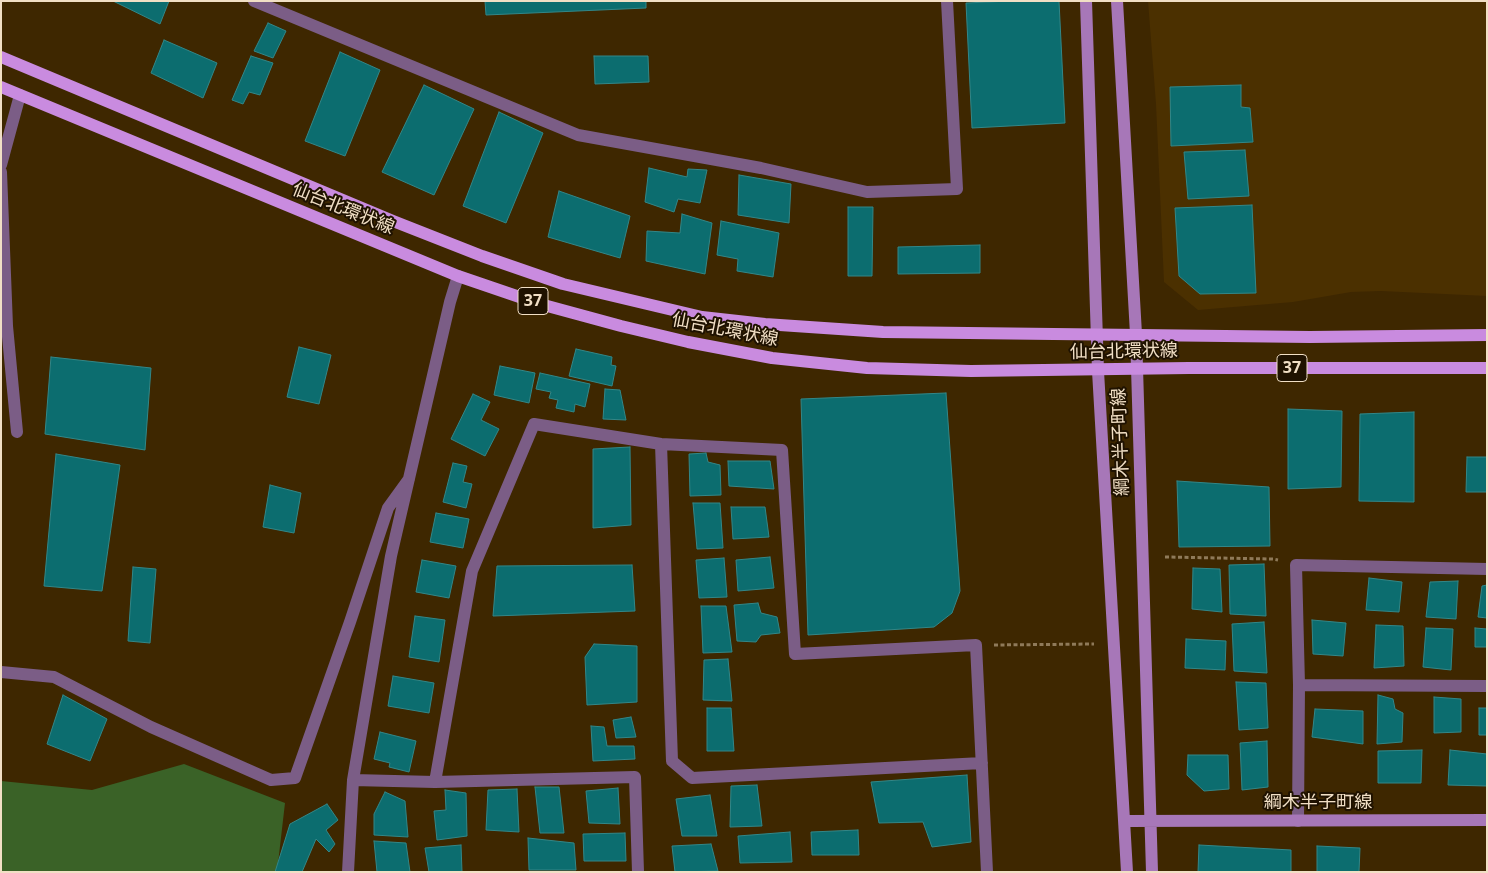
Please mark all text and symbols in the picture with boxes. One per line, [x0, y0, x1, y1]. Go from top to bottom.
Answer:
street label: 仙台北環状線 [289, 179, 397, 239]
road number: 37 [518, 288, 548, 314]
street label: 仙台北環状線 [670, 309, 780, 351]
street label: 仙台北環状線 [1070, 340, 1178, 364]
road number: 37 [1277, 354, 1307, 382]
street label: 綱木半子町線 [1108, 388, 1134, 496]
street label: 綱木半子町線 [1264, 792, 1372, 814]

